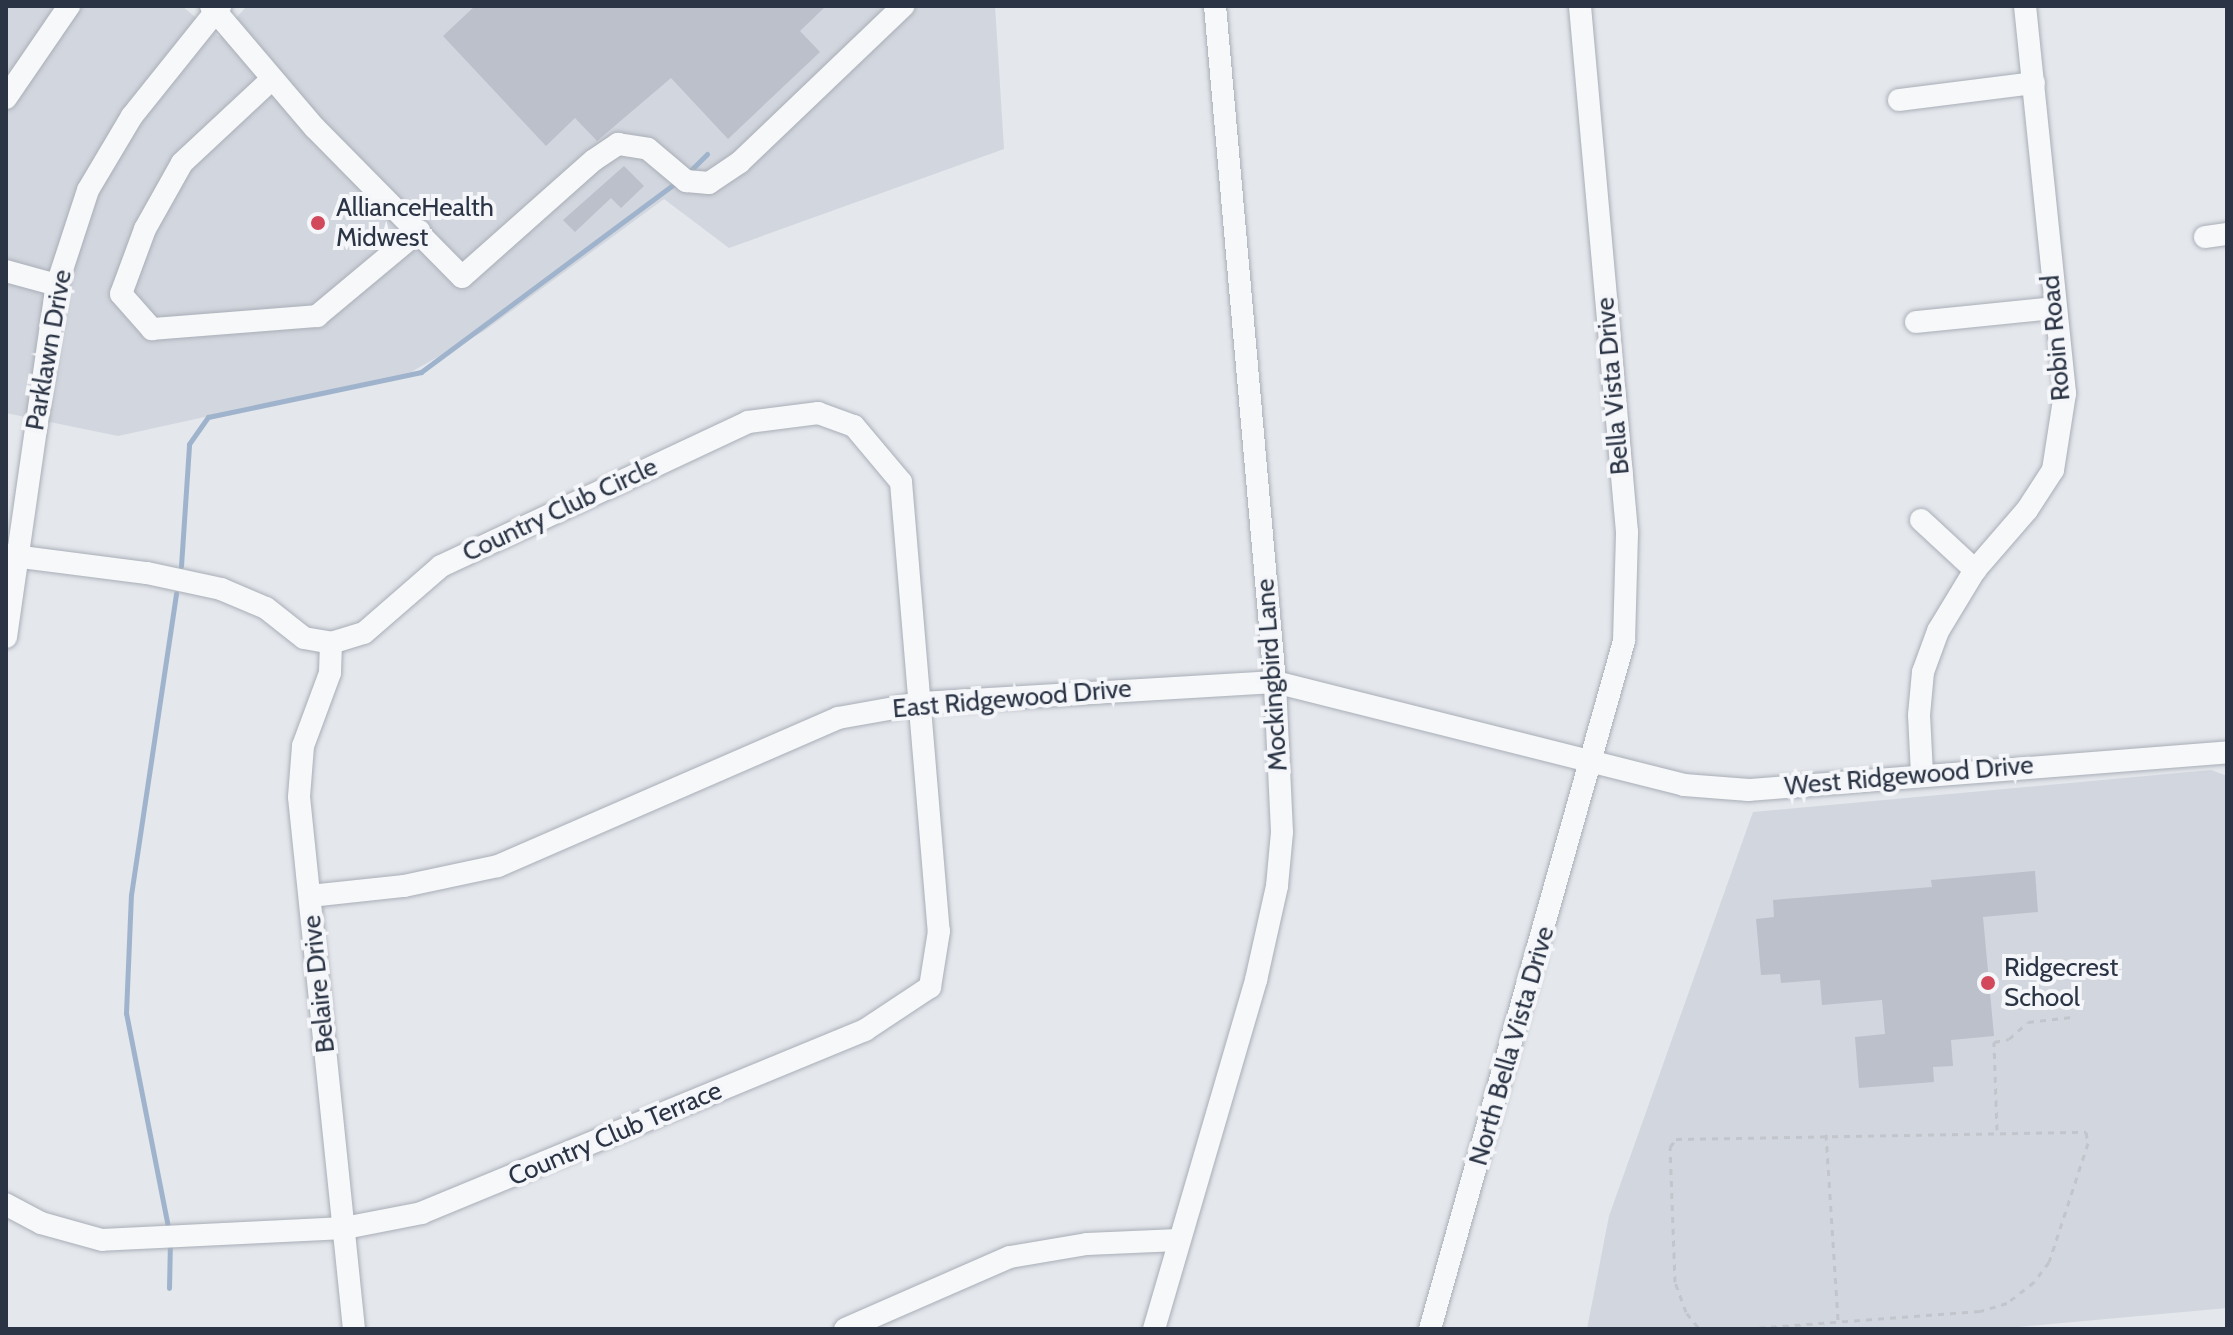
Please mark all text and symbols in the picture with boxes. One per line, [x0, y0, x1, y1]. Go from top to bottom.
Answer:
place label: AllianceHealth Midwest [336, 192, 494, 254]
marker: AllianceHealth Midwest [307, 212, 329, 234]
street label: Parklawn Drive [20, 267, 78, 433]
street label: Robin Road [2035, 274, 2077, 402]
street label: Bella Vista Drive [1590, 296, 1636, 476]
street label: Country Club Circle [458, 451, 662, 569]
street label: Mockingbird Lane [1250, 578, 1294, 772]
street label: East Ridgewood Drive [891, 673, 1133, 725]
street label: West Ridgewood Drive [1783, 750, 2035, 802]
street label: Belaire Drive [296, 914, 342, 1054]
street label: North Bella Vista Drive [1463, 923, 1561, 1169]
place label: Ridgecrest School [2004, 952, 2118, 1014]
marker: Ridgecrest School [1979, 974, 1997, 992]
street label: Country Club Terrace [504, 1075, 726, 1193]

